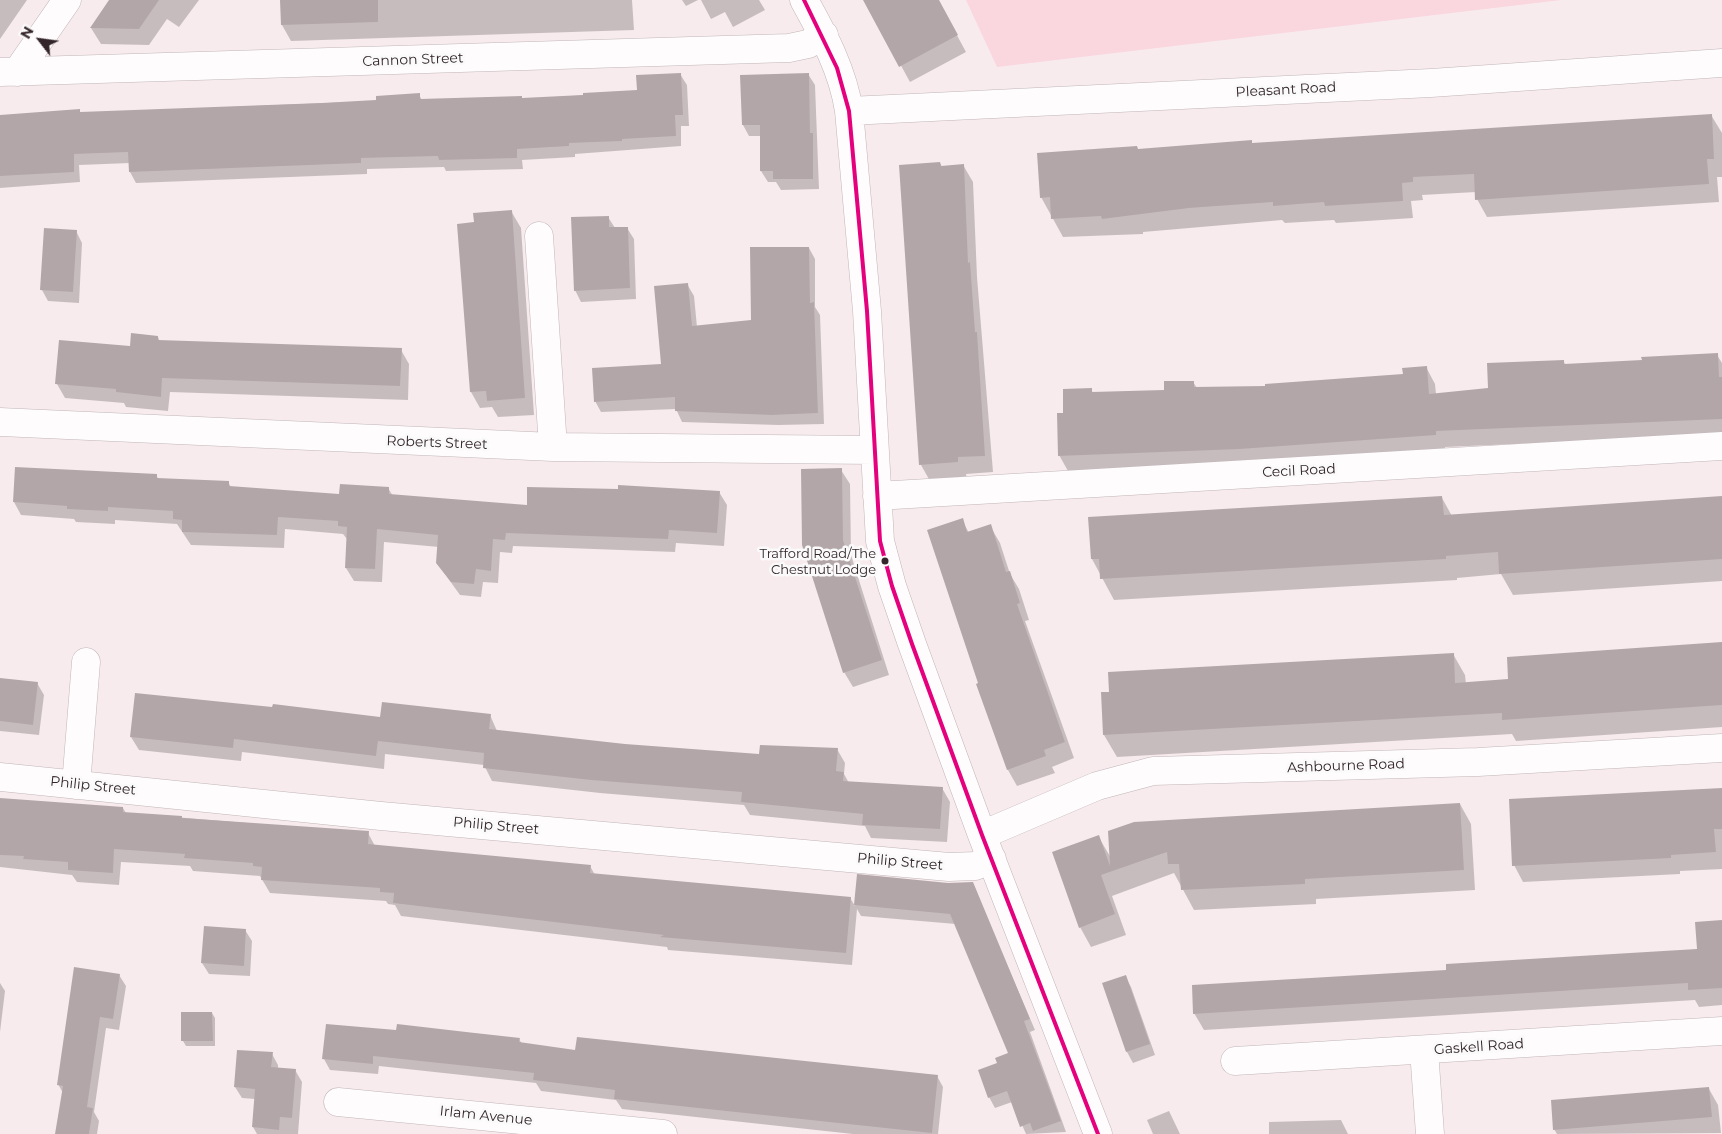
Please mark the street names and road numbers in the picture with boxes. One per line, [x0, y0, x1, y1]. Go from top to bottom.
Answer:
street label: Cannon Street [362, 50, 464, 70]
street label: Pleasant Road [1235, 79, 1337, 101]
street label: Roberts Street [386, 433, 488, 453]
street label: Cecil Road [1262, 461, 1336, 481]
street label: Ashbourne Road [1287, 756, 1405, 776]
street label: Philip Street [49, 773, 137, 799]
street label: Philip Street [452, 814, 540, 838]
street label: Philip Street [856, 850, 944, 874]
street label: Gaskell Road [1433, 1035, 1525, 1059]
street label: Irlam Avenue [439, 1103, 533, 1129]

